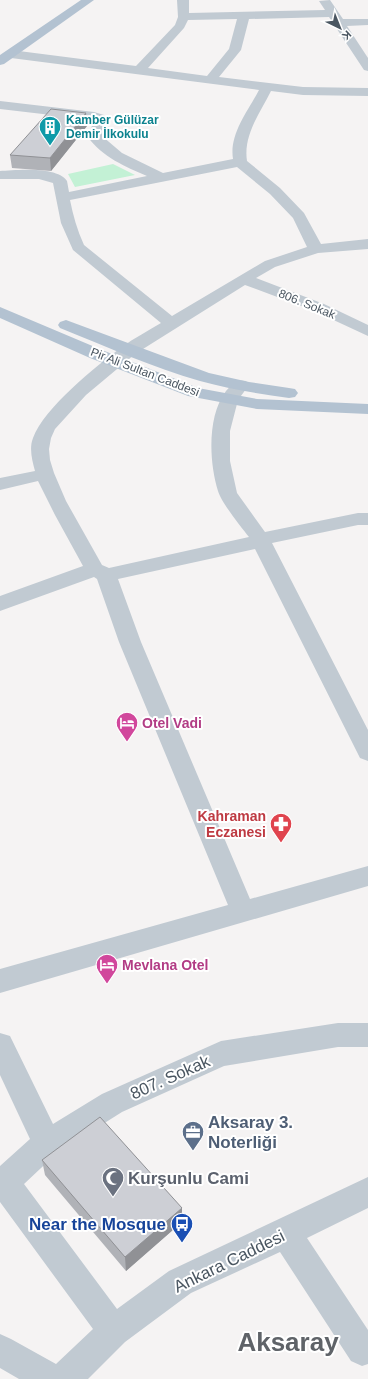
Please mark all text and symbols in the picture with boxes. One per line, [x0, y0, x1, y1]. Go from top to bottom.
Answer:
north arrow [320, 8, 360, 48]
text: K [340, 28, 354, 42]
place label: Kamber Gülüzar Demir İlkokulu [66, 113, 159, 141]
building icon: Kamber Gülüzar Demir İlkokulu [37, 114, 63, 147]
street label: 806. Sokak [277, 286, 338, 322]
street label: Pir Ali Sultan Caddesi [89, 345, 201, 399]
hotel icon: Otel Vadi [114, 710, 140, 743]
place label: Otel Vadi [142, 715, 202, 731]
place label: Kahraman Eczanesi [198, 808, 266, 840]
pharmacy icon: Kahraman Eczanesi [268, 811, 294, 844]
hotel icon: Mevlana Otel [94, 952, 120, 985]
place label: Mevlana Otel [122, 957, 208, 973]
street label: 807. Sokak [127, 1051, 213, 1103]
place label: Aksaray 3. Noterliği [208, 1113, 293, 1152]
office icon: Aksaray 3. Noterliği [180, 1119, 206, 1152]
mosque icon: Kurşunlu Cami [100, 1165, 126, 1198]
place label: Kurşunlu Cami [128, 1169, 249, 1188]
bus stop icon: Near the Mosque [169, 1211, 195, 1244]
place label: Near the Mosque [29, 1215, 166, 1234]
street label: Ankara Caddesi [171, 1226, 288, 1297]
district label: Aksaray [237, 1327, 339, 1357]

